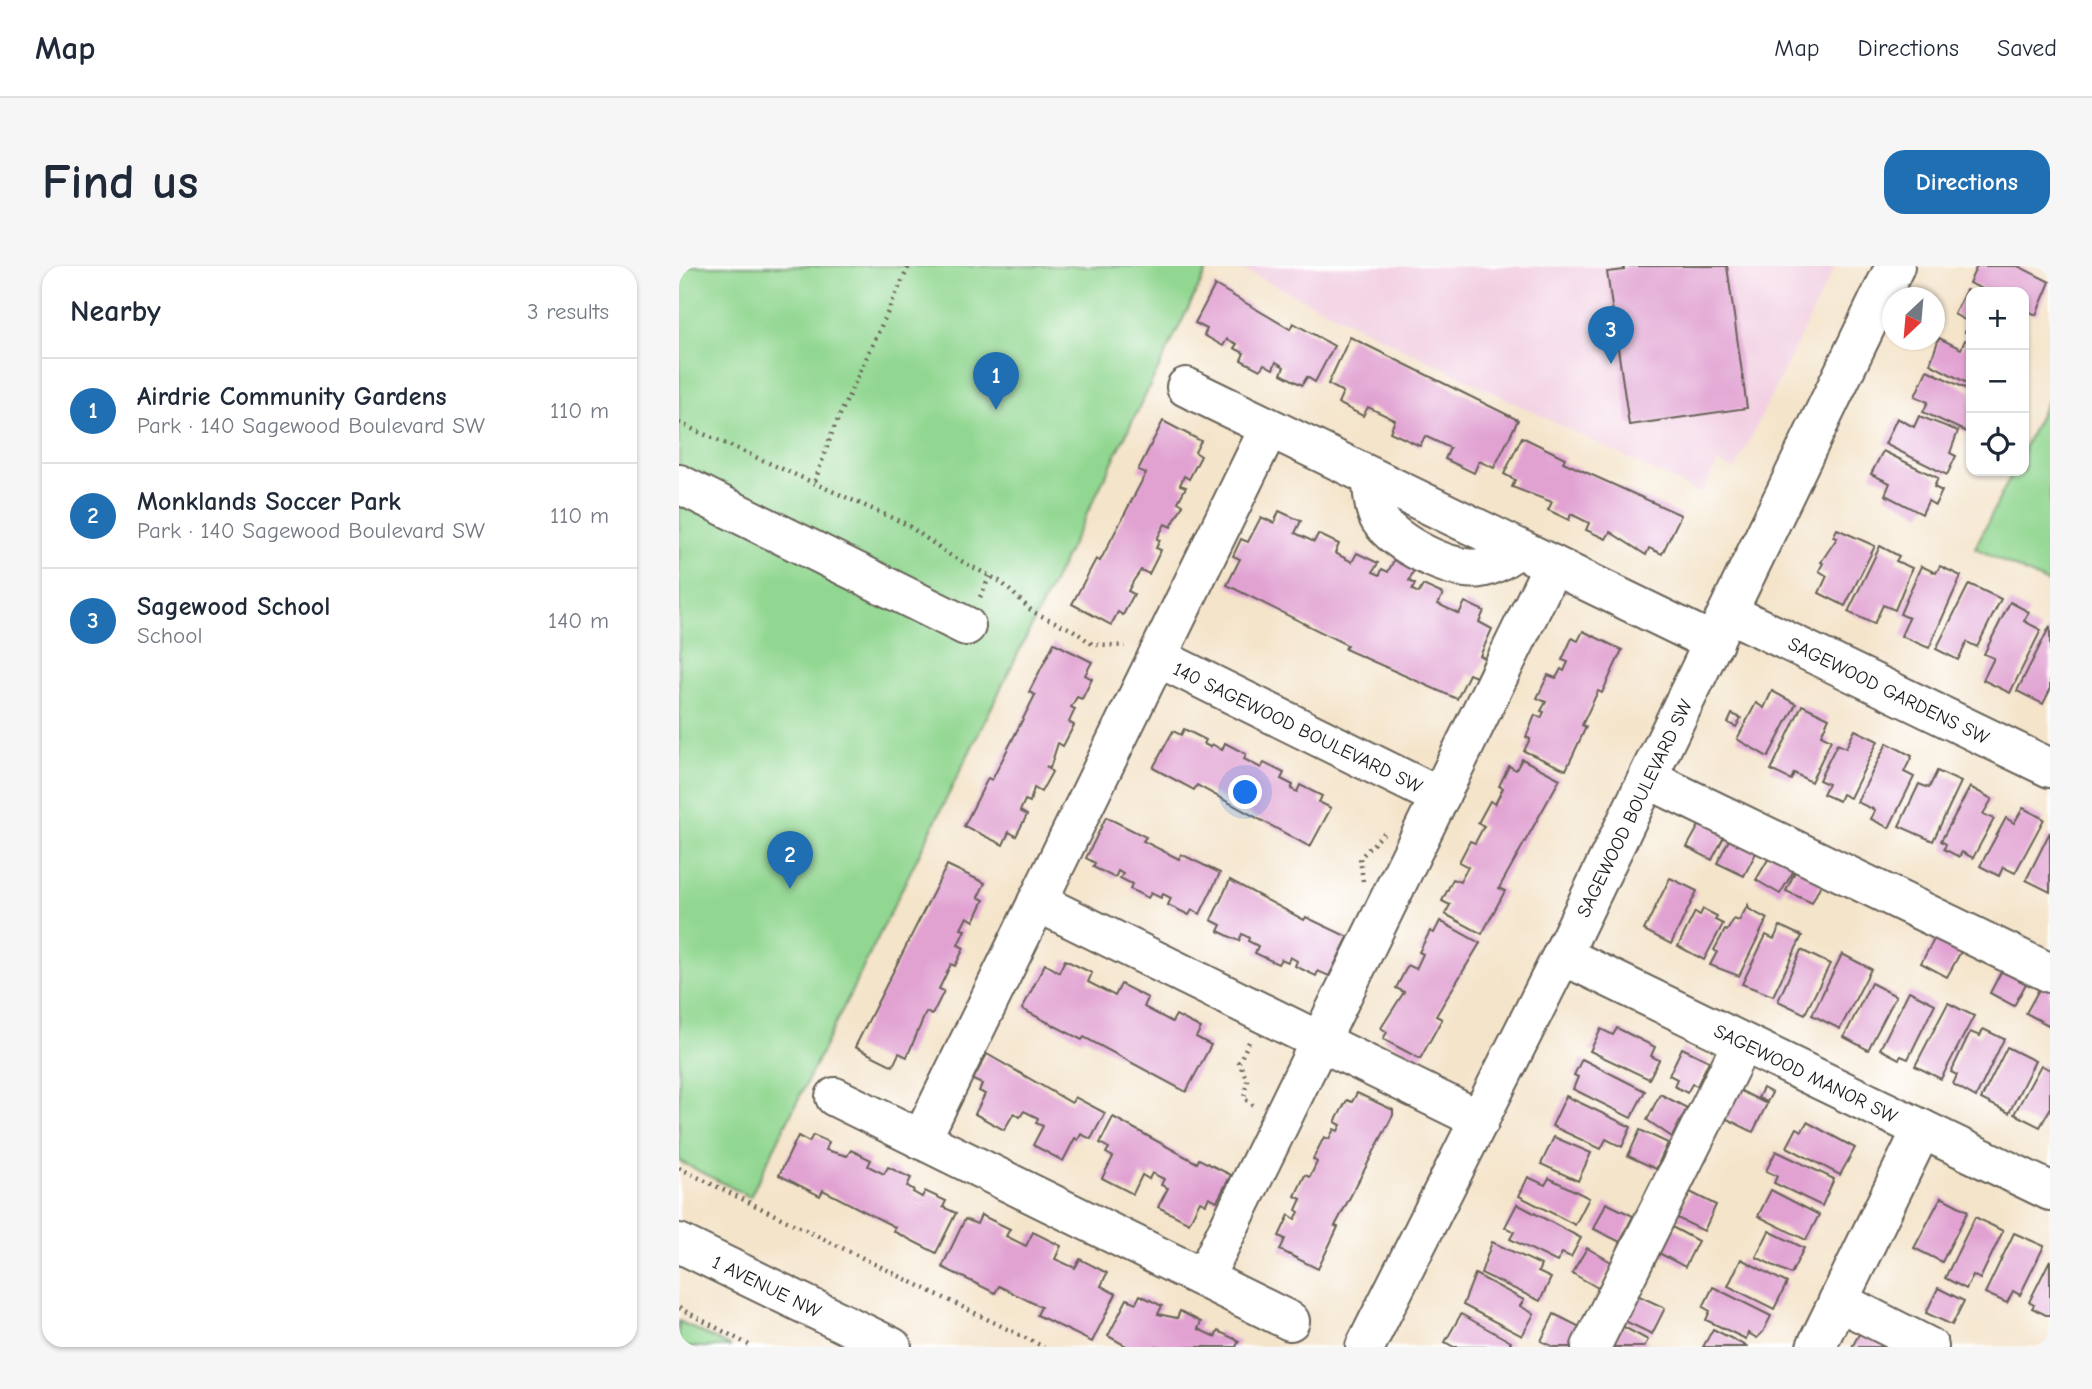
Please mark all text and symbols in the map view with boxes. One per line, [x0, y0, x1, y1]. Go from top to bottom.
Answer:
text: Map [35, 29, 96, 67]
text: Map [1774, 34, 1820, 62]
text: Directions [1858, 34, 1959, 62]
text: Saved [1997, 34, 2057, 62]
button: Directions [1884, 150, 2050, 214]
text: Find us [42, 154, 198, 210]
north arrow [1882, 287, 1945, 350]
map controls [1966, 287, 2029, 476]
button: + [1966, 287, 2029, 350]
text: Nearby [70, 294, 161, 329]
text: 3 results [527, 298, 609, 325]
pin: 3 [1588, 306, 1634, 364]
button: − [1966, 350, 2029, 413]
pin: 1 [973, 352, 1019, 410]
text: Airdrie Community Gardens [137, 382, 447, 412]
text: 1 [88, 397, 98, 424]
text: 110 m [550, 397, 609, 424]
text: Park · 140 Sagewood Boulevard SW [137, 412, 485, 439]
button: locate [1966, 413, 2029, 476]
text: Monklands Soccer Park [137, 487, 401, 517]
text: 2 [87, 502, 99, 529]
text: 110 m [550, 502, 609, 529]
text: Park · 140 Sagewood Boulevard SW [137, 517, 485, 544]
text: Sagewood School [137, 592, 330, 622]
text: 3 [87, 607, 99, 634]
text: 140 m [548, 607, 609, 634]
text: School [137, 622, 202, 649]
street label: SAGEWOOD GARDENS SW [1785, 633, 1993, 749]
street label: 140 SAGEWOOD BOULEVARD SW [1169, 658, 1426, 798]
street label: SAGEWOOD BOULEVARD SW [1572, 695, 1698, 921]
your location [1228, 775, 1262, 809]
pin: 2 [767, 831, 813, 889]
street label: SAGEWOOD MANOR SW [1710, 1020, 1901, 1128]
street label: 1 AVENUE NW [709, 1251, 825, 1323]

